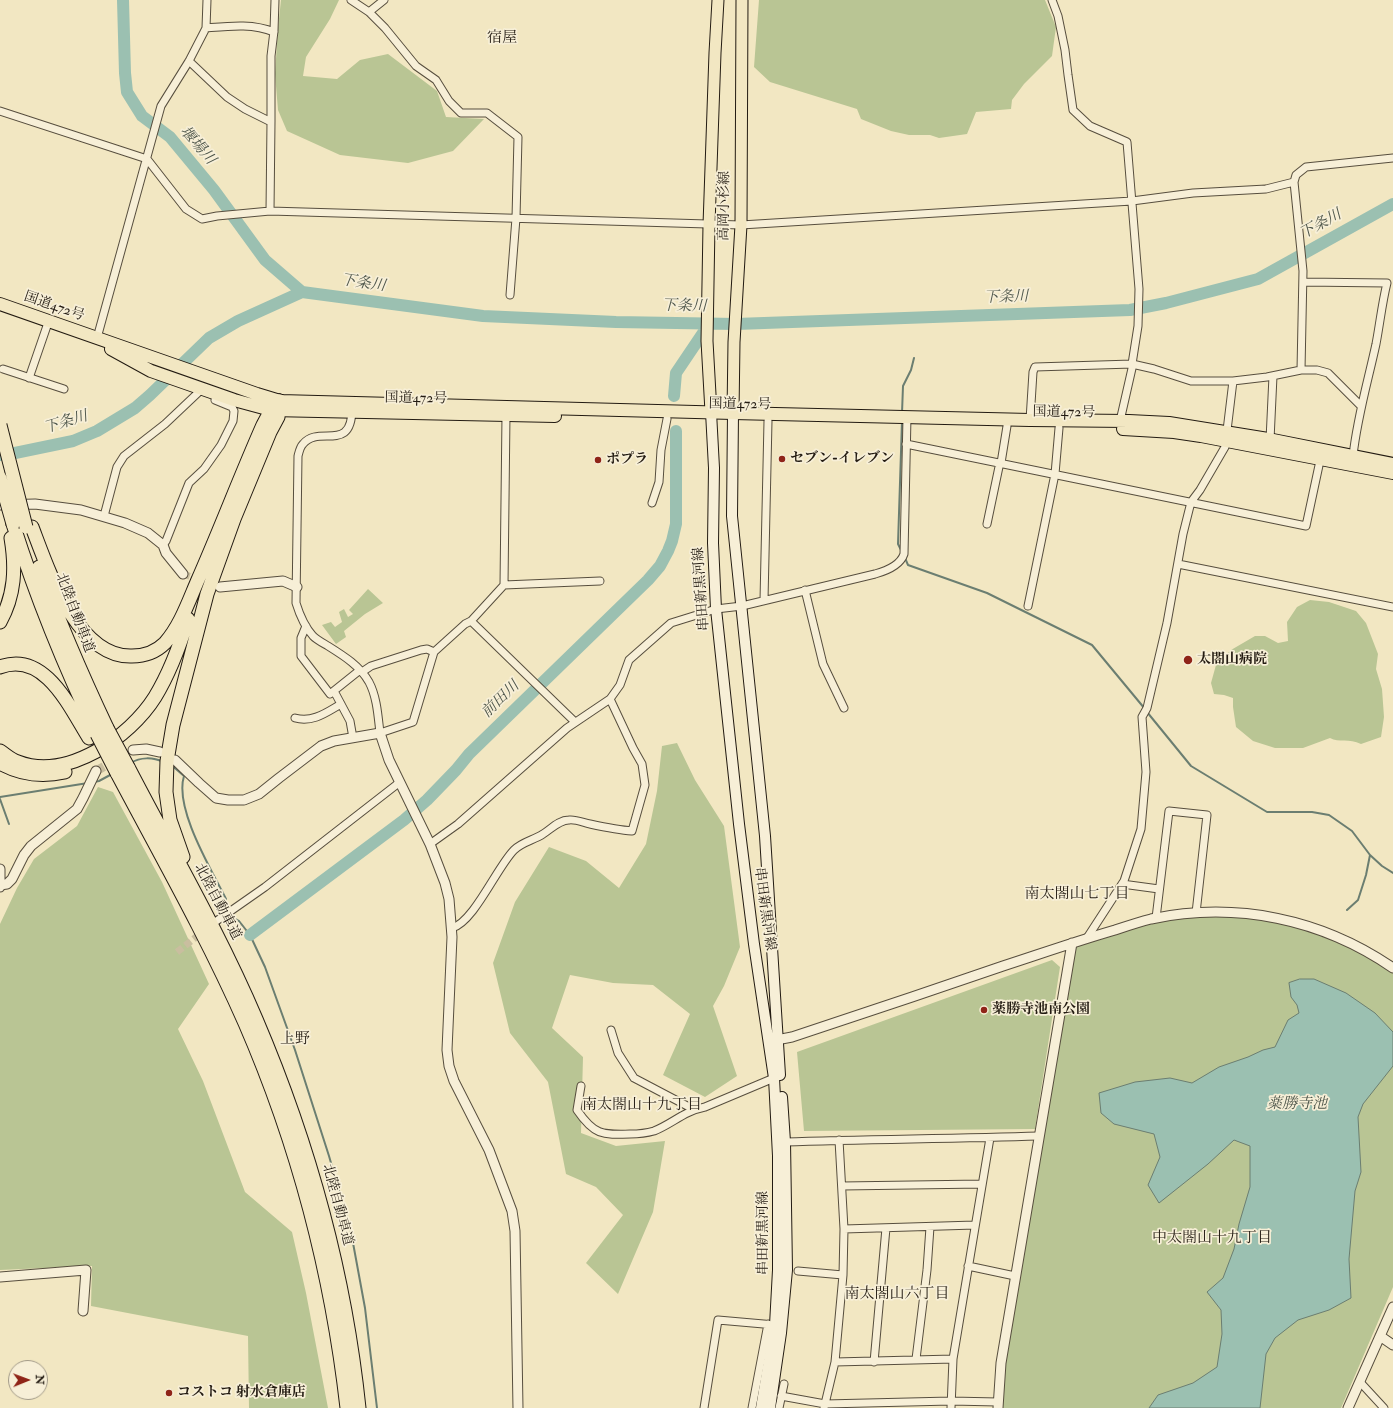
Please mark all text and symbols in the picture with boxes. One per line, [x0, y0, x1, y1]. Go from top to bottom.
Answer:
district label: 宿屋 [487, 30, 517, 48]
water label: 堰場川 [175, 123, 219, 169]
street label: 高岡小杉線 [716, 171, 734, 241]
water label: 下条川 [1297, 206, 1345, 244]
water label: 下条川 [339, 272, 387, 296]
water label: 下条川 [983, 288, 1029, 308]
street label: 国道472号 [22, 289, 86, 325]
water label: 下条川 [661, 298, 707, 316]
street label: 国道472号 [384, 390, 448, 408]
street label: 国道472号 [708, 396, 772, 414]
street label: 国道472号 [1032, 404, 1096, 422]
water label: 下条川 [42, 408, 90, 438]
place label: セブン-イレブン [790, 451, 894, 467]
place label: ポプラ [606, 452, 648, 468]
marker: セブン-イレブン [777, 454, 787, 464]
marker: ポプラ [593, 455, 603, 465]
street label: 串田新黒河線 [691, 547, 713, 631]
street label: 北陸自動車道 [51, 571, 97, 655]
place label: 太閤山病院 [1197, 652, 1267, 668]
marker: 太閤山病院 [1182, 654, 1194, 666]
water label: 前田川 [479, 678, 523, 722]
street label: 北陸自動車道 [190, 861, 244, 943]
street label: 串田新黒河線 [750, 866, 778, 952]
district label: 南太閤山七丁目 [1025, 886, 1129, 904]
place label: 薬勝寺池南公園 [992, 1002, 1090, 1018]
marker: 薬勝寺池南公園 [979, 1005, 989, 1015]
district label: 上野 [280, 1031, 310, 1049]
water label: 薬勝寺池 [1267, 1096, 1327, 1114]
district label: 南太閤山十九丁目 [582, 1097, 702, 1115]
street label: 北陸自動車道 [318, 1162, 356, 1248]
street label: 串田新黒河線 [756, 1191, 772, 1275]
district label: 中太閤山十九丁目 [1152, 1230, 1272, 1248]
district label: 南太閤山六丁目 [845, 1286, 949, 1304]
north arrow [8, 1360, 48, 1400]
text: N [33, 1375, 46, 1385]
place label: コストコ 射水倉庫店 [177, 1385, 306, 1401]
marker: コストコ 射水倉庫店 [164, 1388, 174, 1398]

